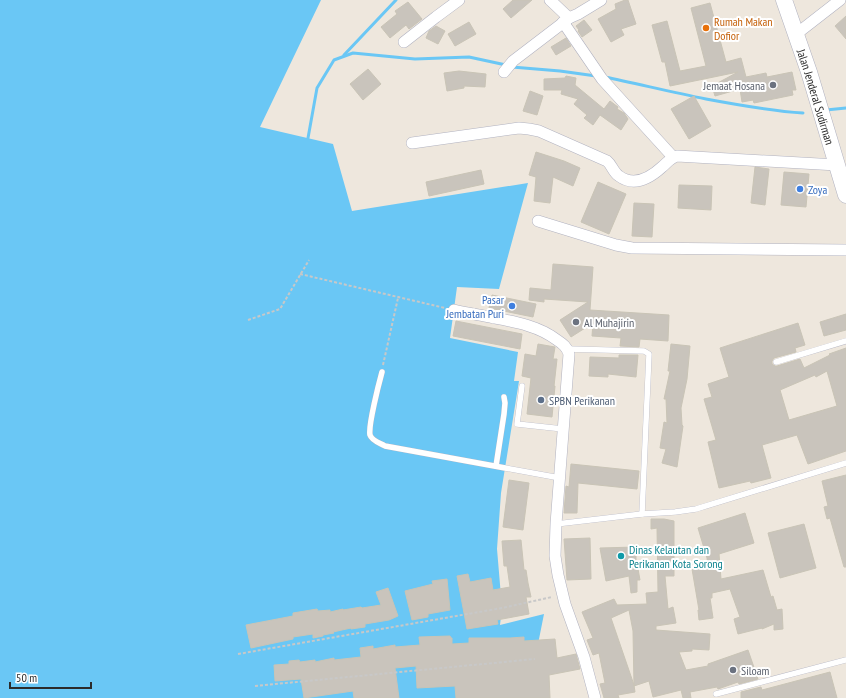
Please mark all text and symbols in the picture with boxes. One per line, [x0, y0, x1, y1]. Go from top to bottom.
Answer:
place label: Rumah Makan Dofior [714, 14, 773, 43]
marker: Rumah Makan Dofior [701, 23, 711, 33]
street label: Jalan Jenderal Sudirman [794, 46, 838, 146]
place label: Jemaat Hosana [702, 78, 765, 93]
marker: Jemaat Hosana [768, 80, 778, 90]
place label: Zoya [808, 182, 827, 197]
marker: Zoya [795, 184, 805, 194]
place label: Pasar Jembatan Puri [445, 292, 505, 321]
marker: Pasar Jembatan Puri [507, 301, 517, 311]
place label: Al Muhajirin [584, 315, 634, 330]
marker: Al Muhajirin [571, 317, 581, 327]
place label: SPBN Perikanan [549, 393, 615, 408]
marker: SPBN Perikanan [536, 395, 546, 405]
place label: Dinas Kelautan dan Perikanan Kota Sorong [629, 542, 723, 571]
marker: Dinas Kelautan dan Perikanan Kota Sorong [616, 551, 626, 561]
place label: Siloam [741, 663, 770, 678]
scale bar [10, 664, 91, 690]
marker: Siloam [728, 665, 738, 675]
text: 50 m [16, 670, 37, 685]

